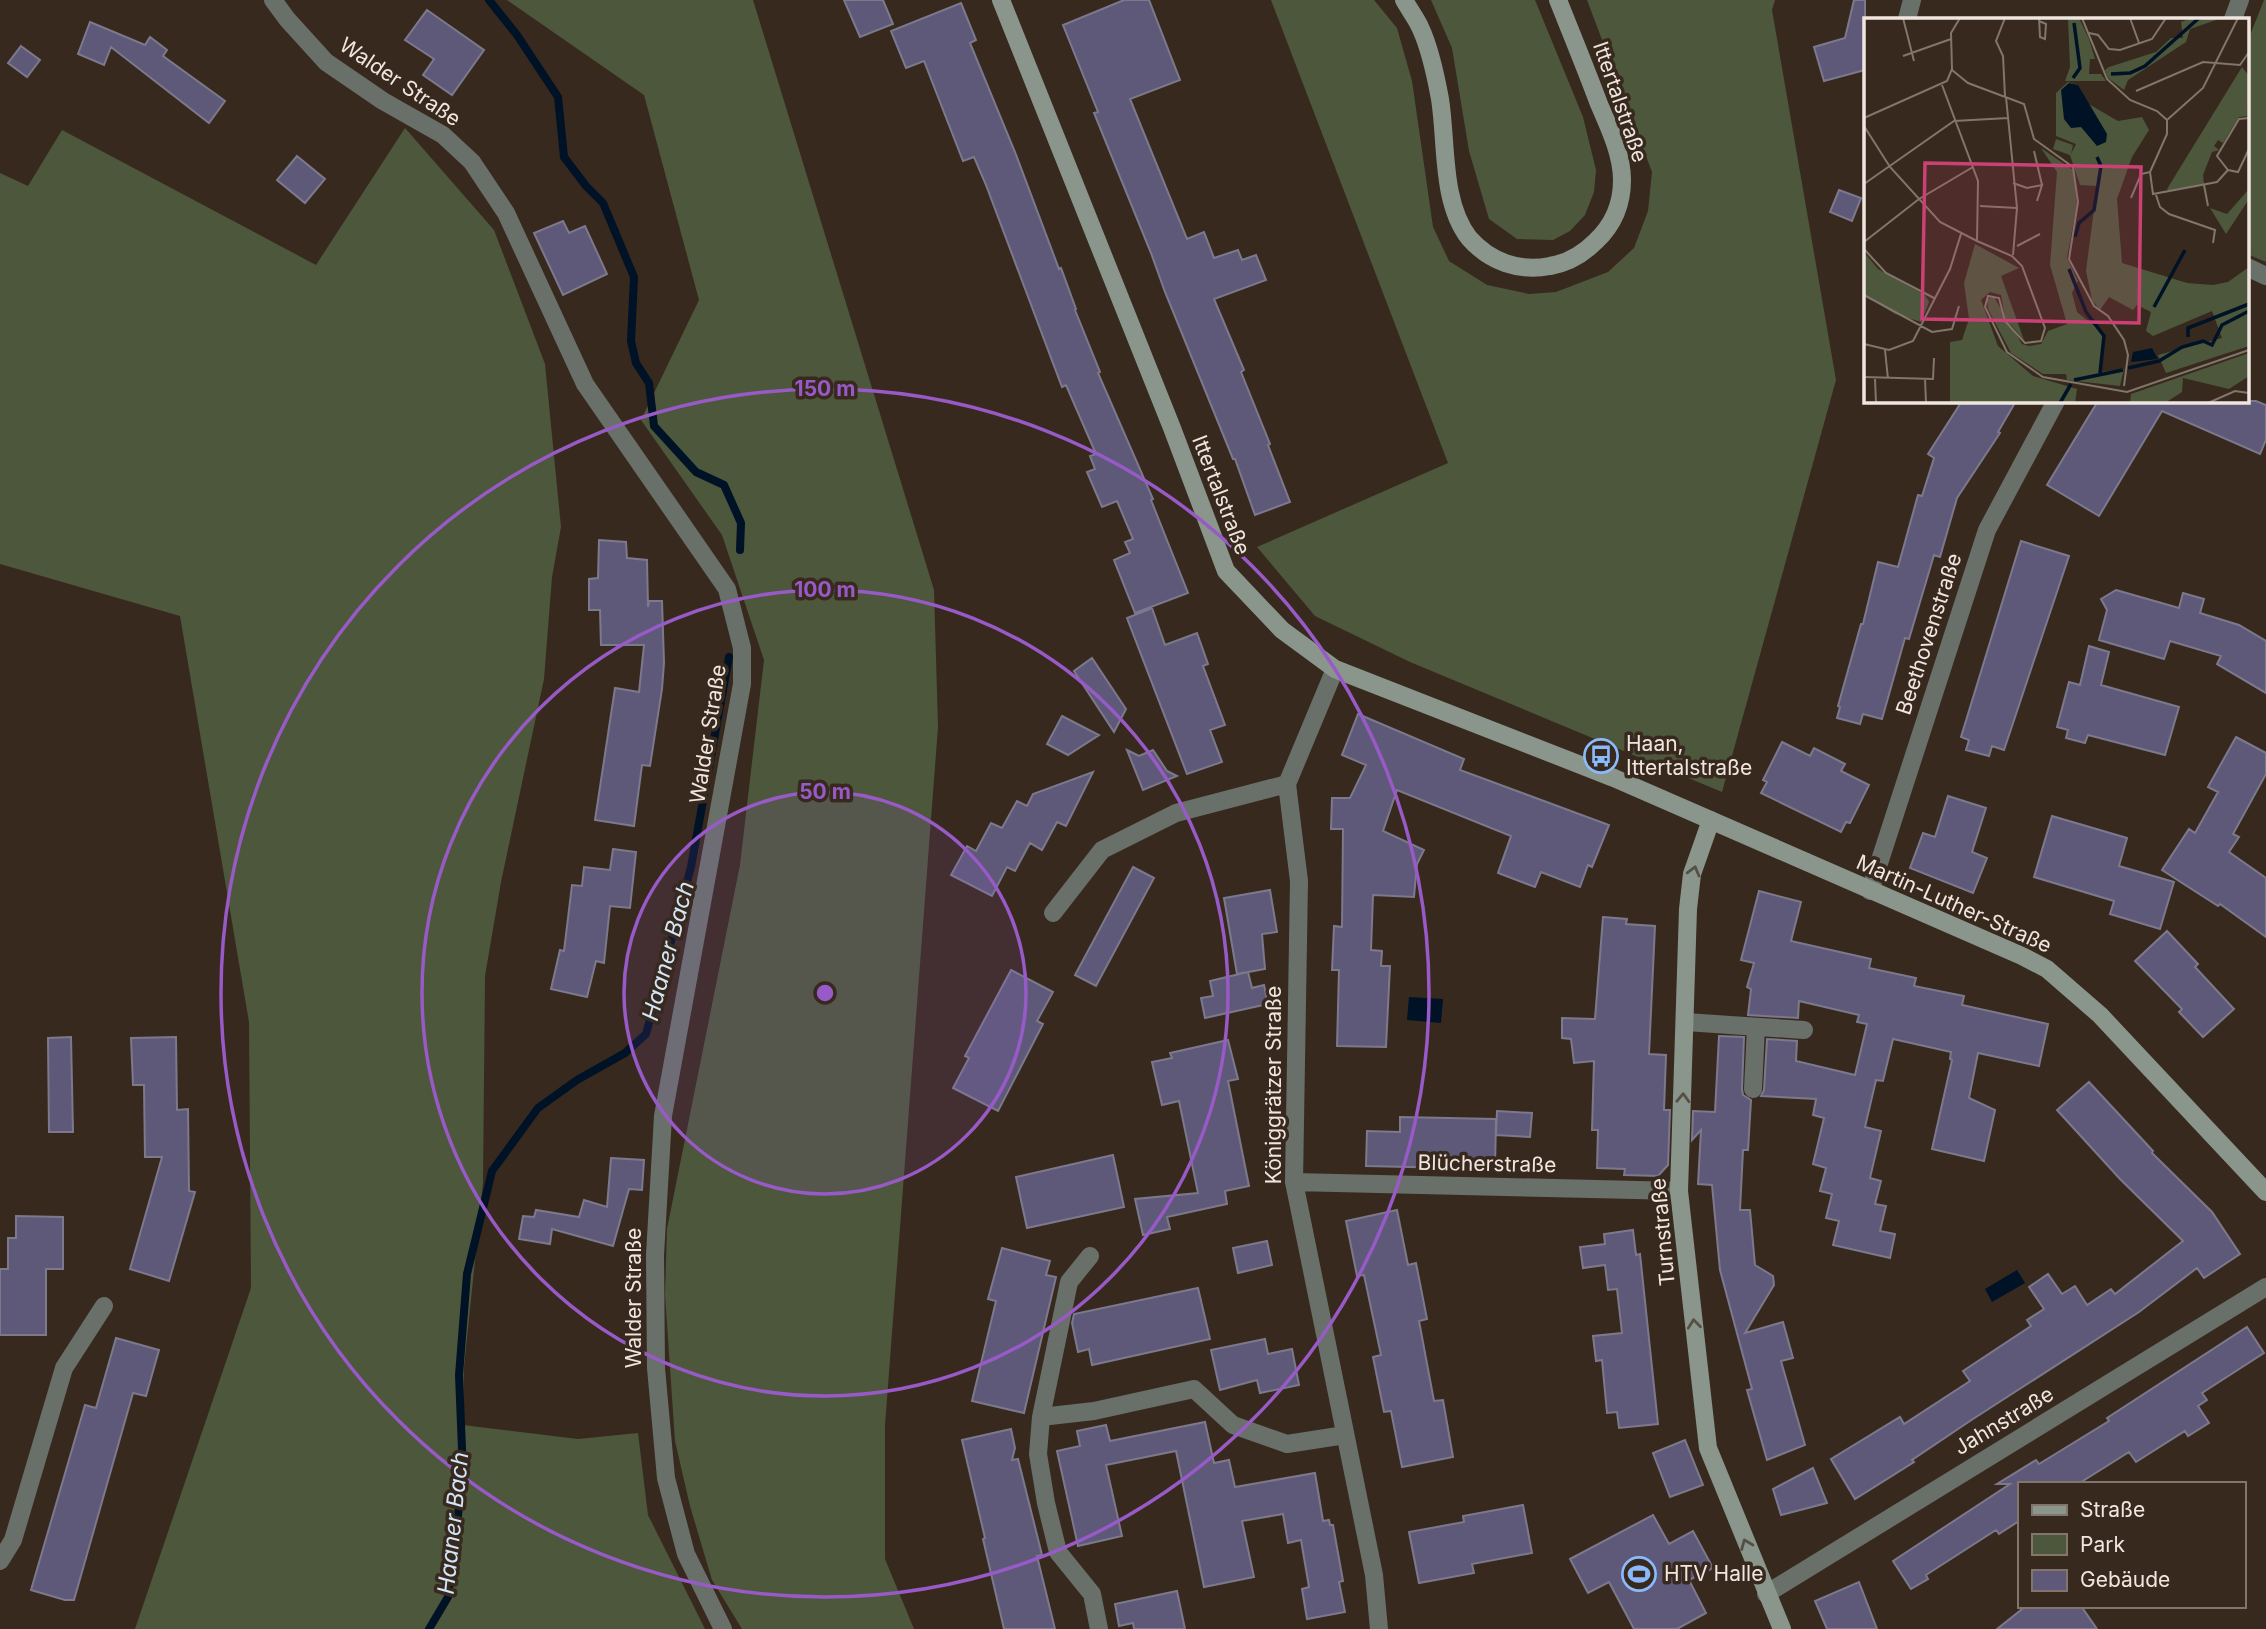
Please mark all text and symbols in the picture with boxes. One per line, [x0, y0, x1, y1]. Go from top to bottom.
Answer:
inset map [1864, 18, 2248, 402]
street label: Walder Straße [335, 32, 466, 131]
street label: Ittertalstraße [1588, 38, 1653, 166]
text: 150 m [795, 376, 855, 401]
street label: Ittertalstraße [1187, 431, 1256, 558]
street label: Beethovenstraße [1891, 550, 1966, 718]
text: 100 m [794, 577, 856, 602]
street label: Walder Straße [684, 663, 731, 805]
place label: Haan, Ittertalstraße [1626, 731, 1752, 780]
bus stop icon: Haan, Ittertalstraße [1582, 737, 1620, 775]
text: 50 m [799, 779, 851, 804]
street label: Martin-Luther-Straße [1853, 849, 2056, 958]
one-way arrow [1686, 865, 1700, 877]
water label: Haaner Bach [636, 878, 700, 1024]
centre of rings [813, 981, 837, 1005]
street label: Königgrätzer Straße [1261, 986, 1286, 1184]
one-way arrow [1675, 1092, 1690, 1103]
street label: Blücherstraße [1417, 1150, 1557, 1177]
street label: Turnstraße [1645, 1177, 1680, 1287]
street label: Walder Straße [621, 1228, 646, 1368]
one-way arrow [1687, 1318, 1702, 1329]
street label: Jahnstraße [1950, 1381, 2058, 1460]
water label: Haaner Bach [432, 1450, 474, 1596]
legend [2018, 1482, 2245, 1608]
text: Straße [2080, 1497, 2145, 1522]
text: Park [2080, 1532, 2125, 1557]
one-way arrow [1741, 1538, 1755, 1550]
sports icon: HTV Halle [1620, 1555, 1658, 1593]
place label: HTV Halle [1664, 1561, 1763, 1586]
text: Gebäude [2080, 1567, 2170, 1592]

